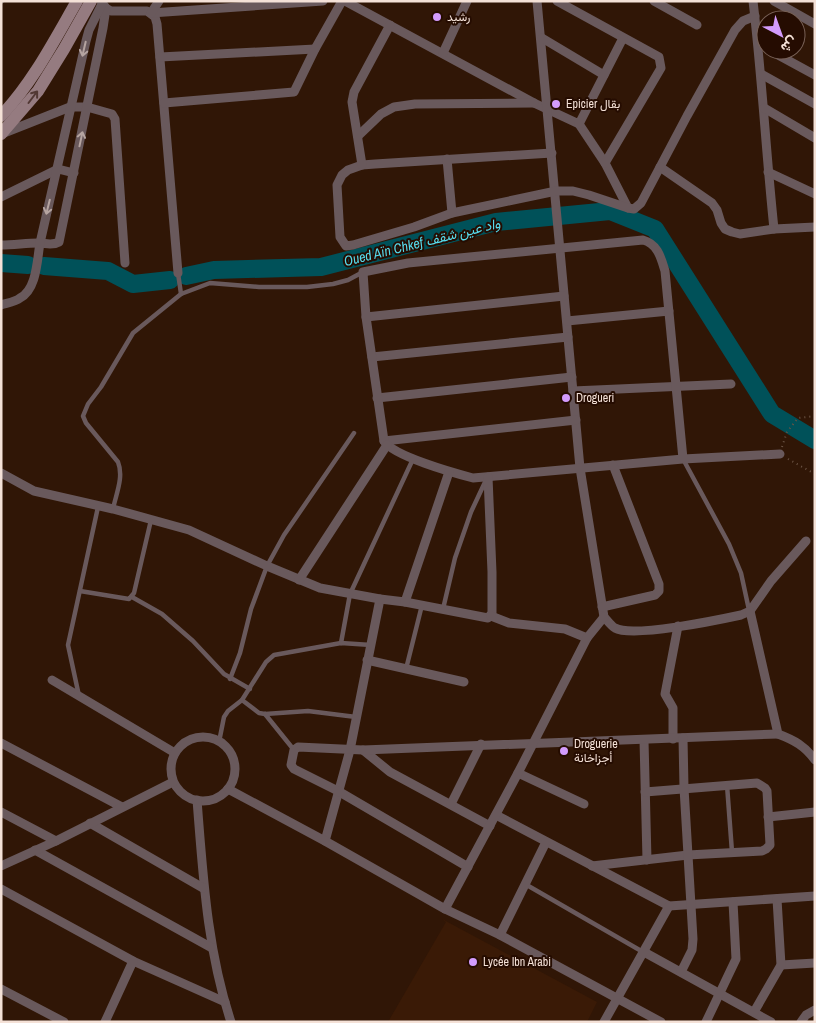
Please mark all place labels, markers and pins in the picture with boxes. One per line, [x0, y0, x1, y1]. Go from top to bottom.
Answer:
place label: رشيد [447, 9, 470, 25]
marker: رشيد [431, 11, 443, 23]
place label: Epicier بقال [566, 96, 620, 112]
marker: Epicier بقال [550, 98, 562, 110]
place label: Drogueri [576, 390, 614, 406]
marker: Drogueri [560, 392, 572, 404]
place label: Droguerie أجزاخانة [574, 736, 618, 766]
marker: Droguerie أجزاخانة [558, 745, 570, 757]
place label: Lycée Ibn Arabi [483, 954, 551, 970]
marker: Lycée Ibn Arabi [467, 956, 479, 968]

